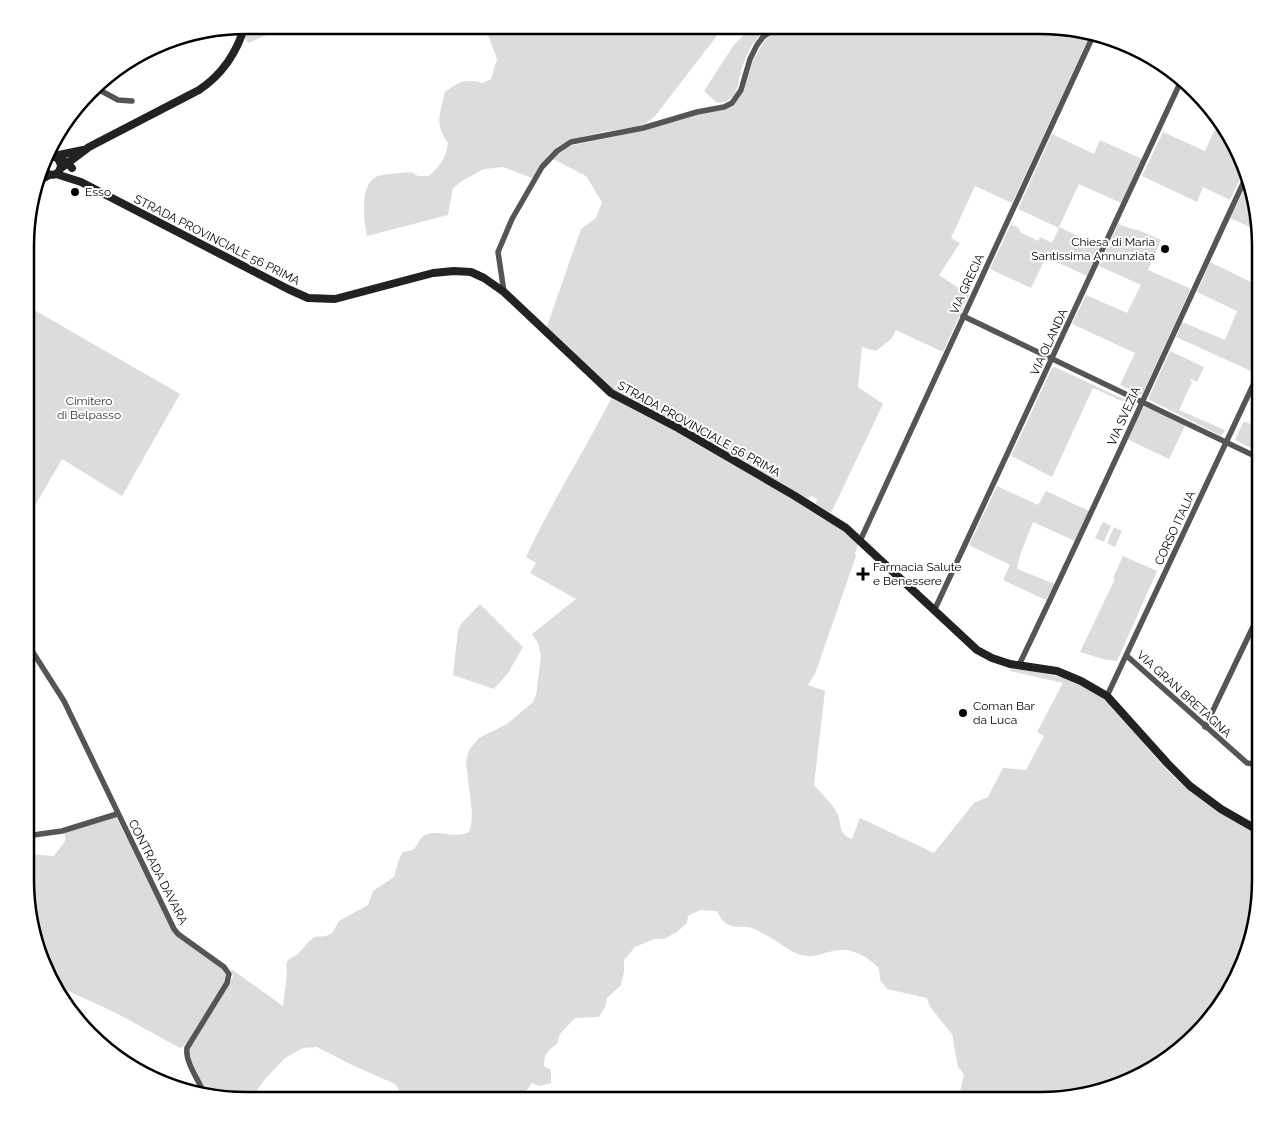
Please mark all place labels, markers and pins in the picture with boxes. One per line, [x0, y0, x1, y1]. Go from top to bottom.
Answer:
place label: Esso [85, 185, 111, 199]
marker: Esso [69, 186, 81, 198]
place label: Chiesa di Maria Santissima Annunziata [1031, 235, 1155, 263]
marker: Chiesa di Maria Santissima Annunziata [1159, 243, 1171, 255]
place label: Farmacia Salute e Benessere [873, 560, 962, 588]
marker: Farmacia Salute e Benessere [857, 568, 869, 580]
place label: Coman Bar da Luca [973, 699, 1036, 727]
marker: Coman Bar da Luca [957, 707, 969, 719]

